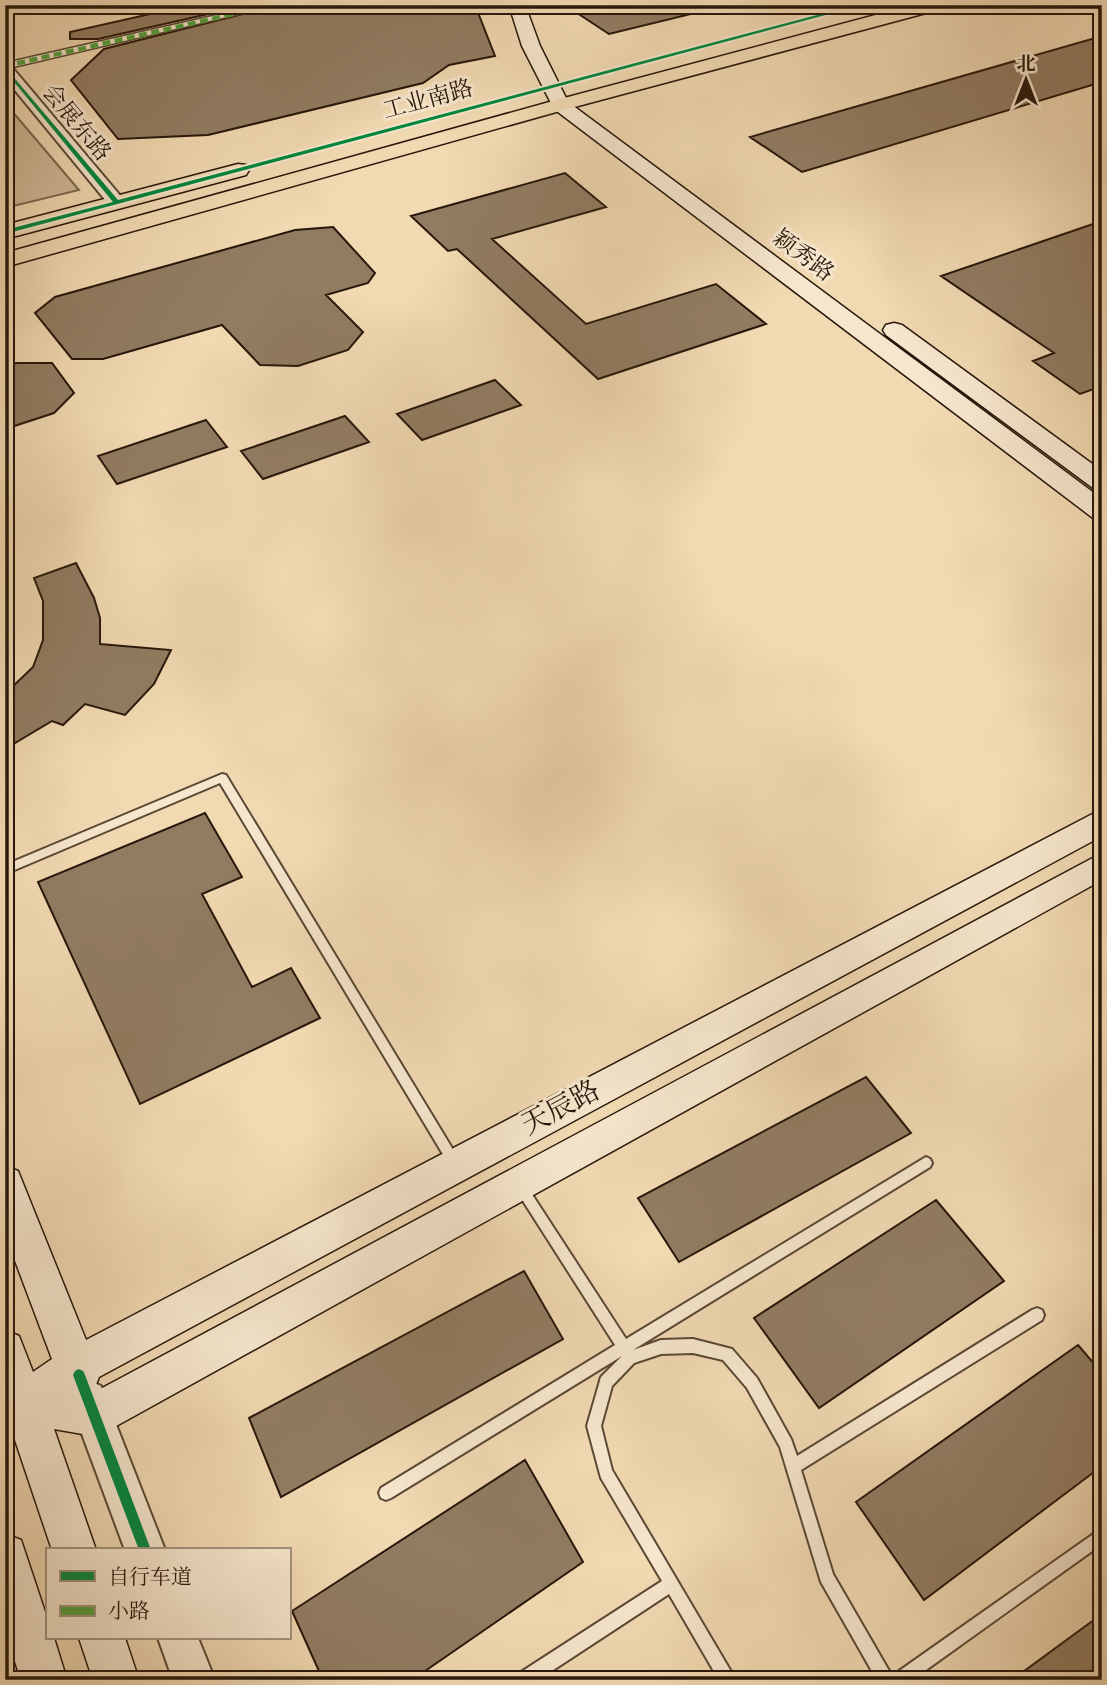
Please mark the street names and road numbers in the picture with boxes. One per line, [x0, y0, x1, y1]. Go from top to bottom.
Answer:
street label: 工业南路 [380, 74, 476, 126]
street label: 会展东路 [35, 78, 117, 168]
street label: 颖秀路 [767, 224, 839, 288]
street label: 天辰路 [516, 1074, 606, 1144]

